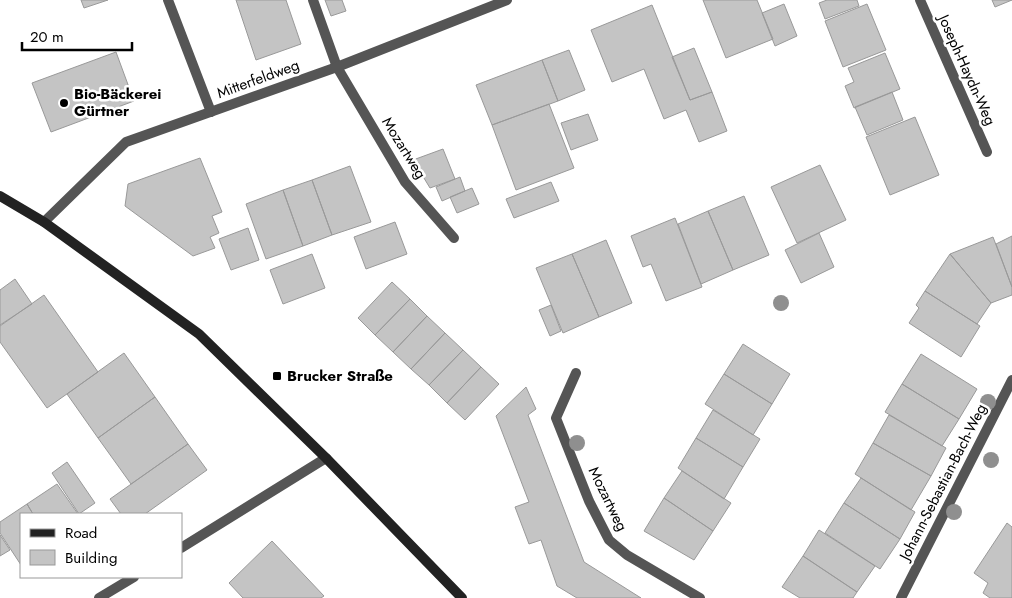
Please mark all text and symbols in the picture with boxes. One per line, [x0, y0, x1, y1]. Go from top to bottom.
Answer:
street label: Joseph-Haydn-Weg [932, 9, 1001, 129]
scale bar [22, 20, 132, 52]
text: 20 m [30, 26, 64, 48]
street label: Mitterfeldweg [214, 54, 302, 104]
place label: Bio-Bäckerei Gürtner [74, 83, 162, 122]
marker: Bio-Bäckerei Gürtner [58, 97, 70, 109]
street label: Mozartweg [376, 113, 432, 183]
place label: Brucker Straße [287, 365, 393, 387]
marker: Brucker Straße [271, 370, 283, 382]
street label: Johann-Sebastian-Bach-Weg [893, 400, 992, 566]
street label: Mozartweg [583, 463, 633, 535]
legend [20, 513, 182, 578]
text: Road [65, 522, 97, 544]
text: Building [65, 547, 117, 569]

